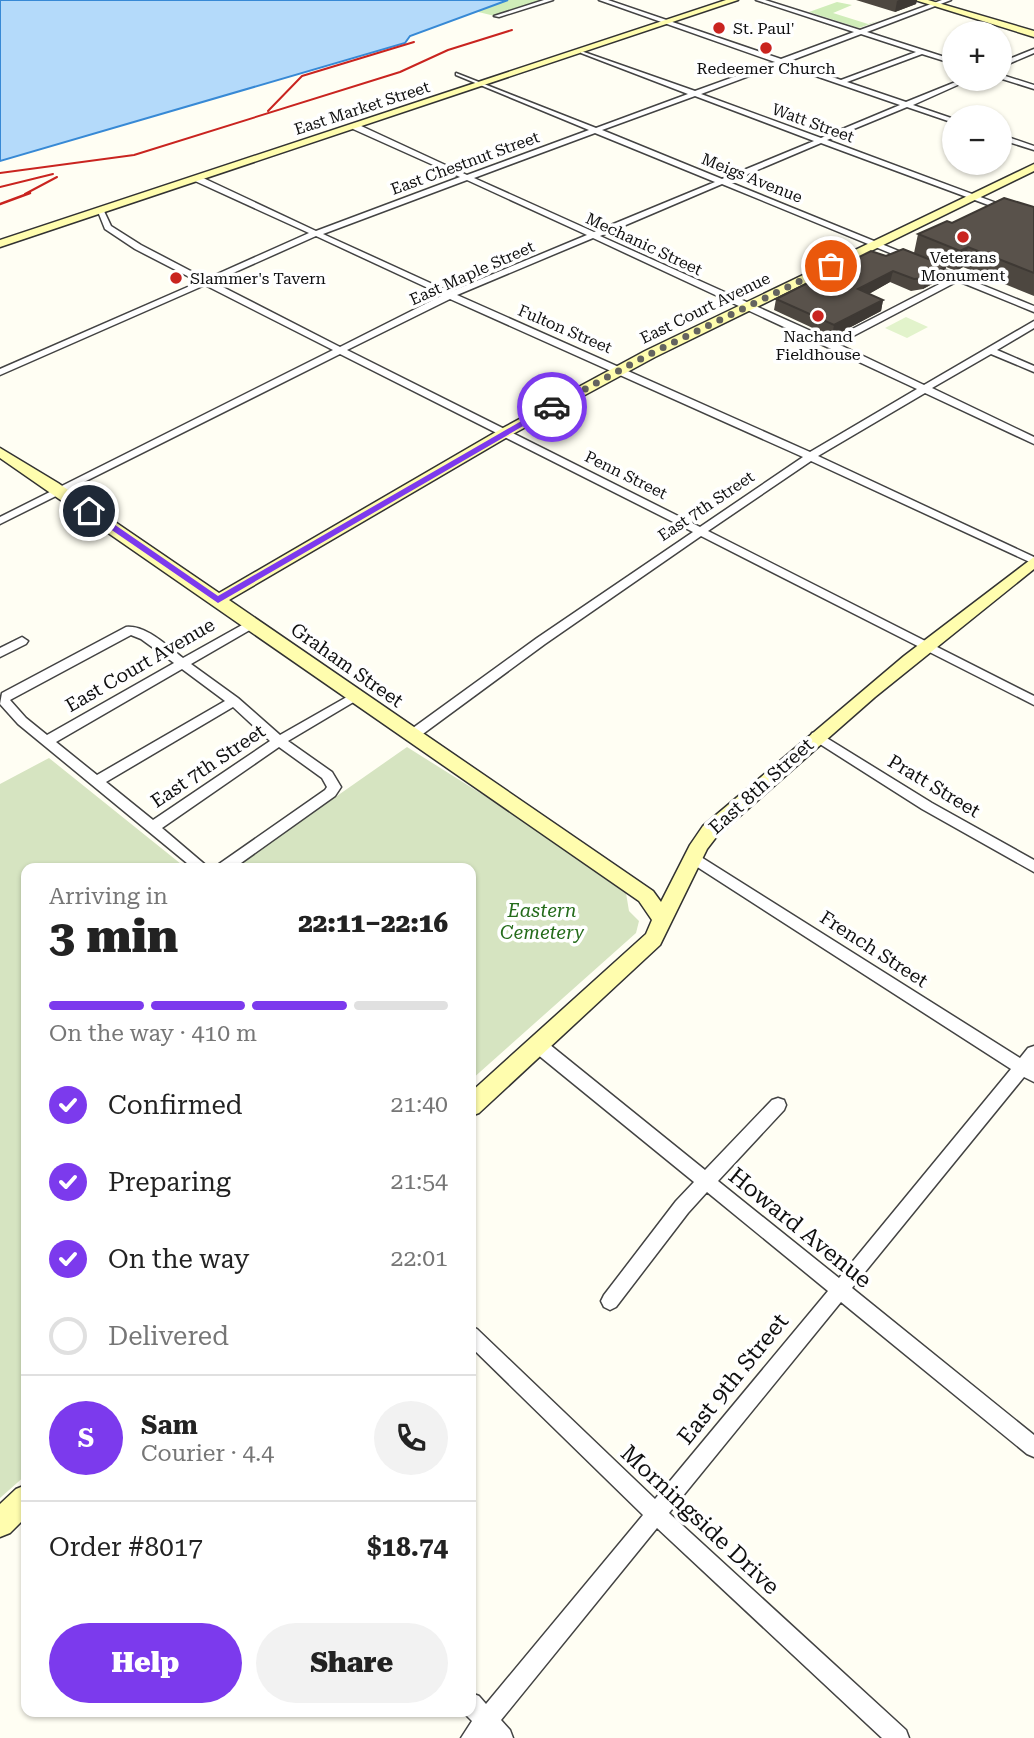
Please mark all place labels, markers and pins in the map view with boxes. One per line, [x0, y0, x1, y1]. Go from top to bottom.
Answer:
place label: St. Paul' [733, 19, 795, 38]
marker: St. Paul' [711, 20, 727, 36]
marker: Redeemer Church [758, 40, 774, 56]
place label: Redeemer Church [697, 59, 835, 78]
marker: Veterans Monument [955, 229, 971, 245]
pin [801, 236, 861, 296]
place label: Veterans Monument [921, 248, 1005, 285]
place label: Slammer's Tavern [190, 269, 326, 288]
marker: Slammer's Tavern [168, 270, 184, 286]
marker: Nachand Fieldhouse [810, 308, 826, 324]
place label: Nachand Fieldhouse [776, 327, 861, 364]
pin [59, 481, 119, 541]

